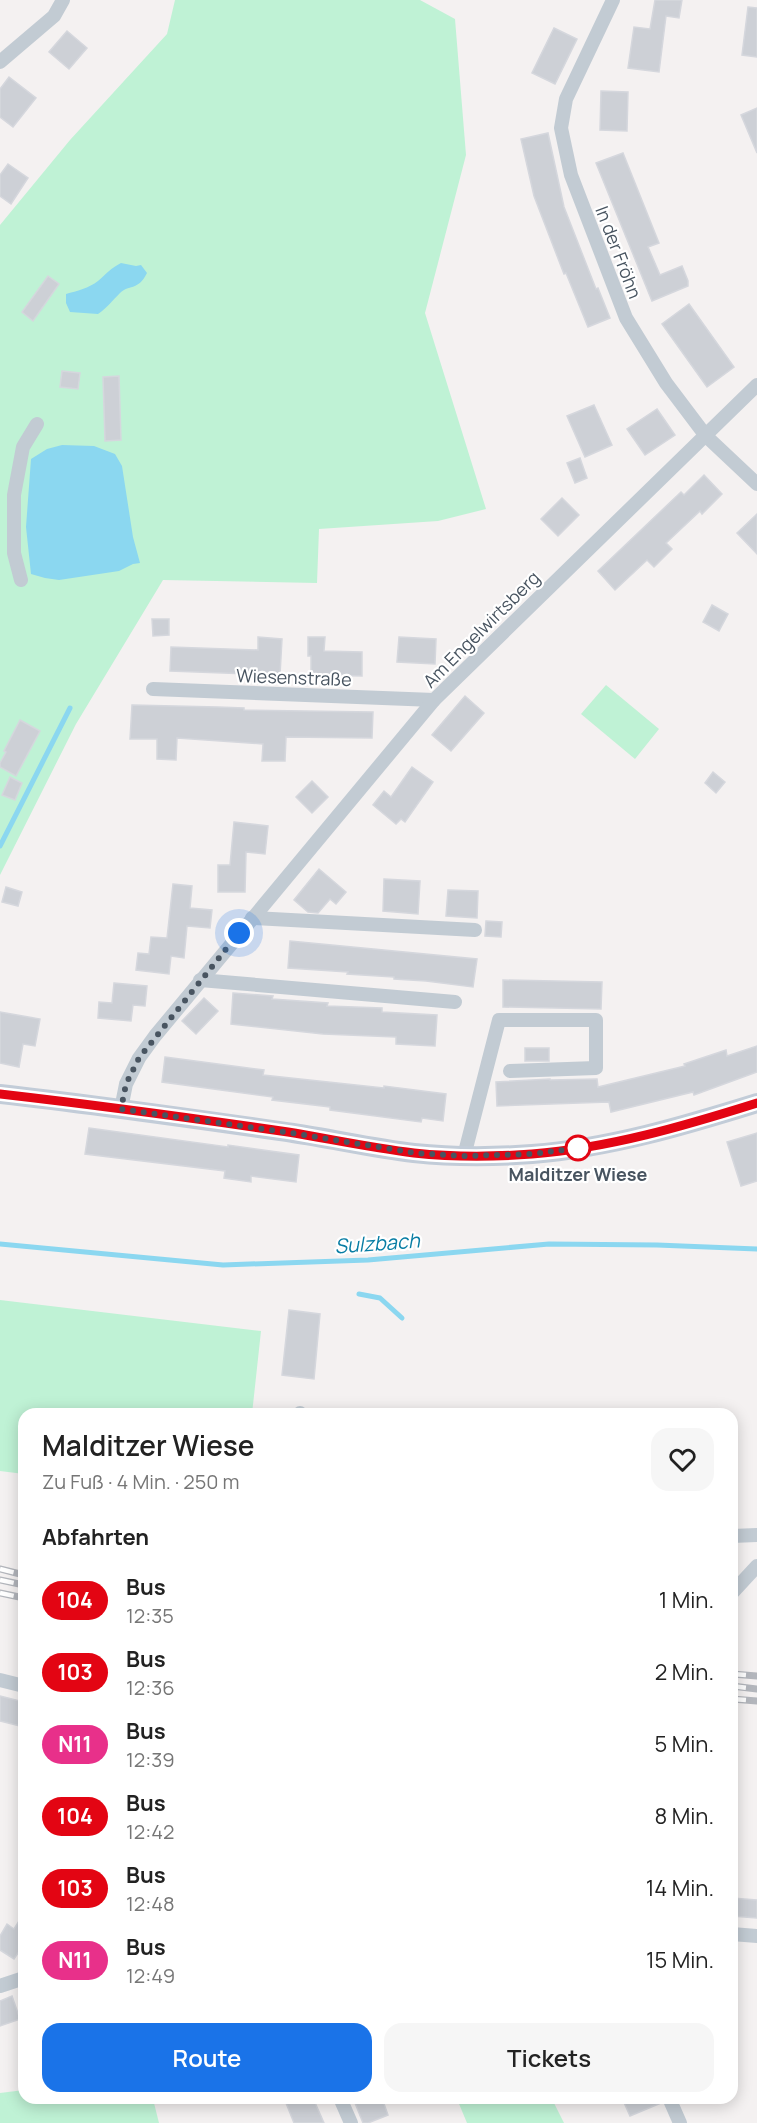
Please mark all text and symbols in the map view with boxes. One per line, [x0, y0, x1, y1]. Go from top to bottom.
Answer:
street label: In der Fröhn [590, 202, 648, 302]
street label: Am Engelwirtsberg [417, 565, 545, 693]
street label: Wiesenstraße [236, 663, 352, 691]
your location [224, 918, 254, 948]
marker: Malditzer Wiese [565, 1135, 591, 1161]
place label: Malditzer Wiese [509, 1162, 648, 1186]
water label: Sulzbach [333, 1226, 422, 1259]
text: Malditzer Wiese [42, 1426, 255, 1464]
button: heart [651, 1428, 714, 1491]
text: Zu Fuß · 4 Min. · 250 m [42, 1468, 239, 1495]
text: Abfahrten [42, 1522, 149, 1552]
text: Bus [126, 1572, 166, 1602]
text: 1 Min. [659, 1585, 714, 1615]
text: 104 [57, 1586, 93, 1614]
text: 12:35 [126, 1602, 174, 1629]
text: Bus [126, 1644, 166, 1674]
text: 2 Min. [655, 1657, 714, 1687]
text: 103 [57, 1658, 93, 1686]
text: 12:36 [126, 1674, 175, 1701]
text: Bus [126, 1716, 166, 1746]
text: 5 Min. [655, 1729, 714, 1759]
text: N11 [58, 1730, 92, 1758]
text: 12:39 [126, 1746, 175, 1773]
text: Bus [126, 1788, 166, 1818]
text: 8 Min. [655, 1801, 714, 1831]
text: 104 [57, 1802, 93, 1830]
text: 12:42 [126, 1818, 174, 1845]
text: Bus [126, 1860, 166, 1890]
text: 14 Min. [646, 1873, 714, 1903]
text: 103 [57, 1874, 93, 1902]
text: 12:48 [126, 1890, 175, 1917]
text: Bus [126, 1932, 166, 1962]
text: 15 Min. [646, 1945, 714, 1975]
text: N11 [58, 1946, 92, 1974]
text: 12:49 [126, 1962, 175, 1989]
button: Route [42, 2023, 372, 2092]
button: Tickets [384, 2023, 714, 2092]

